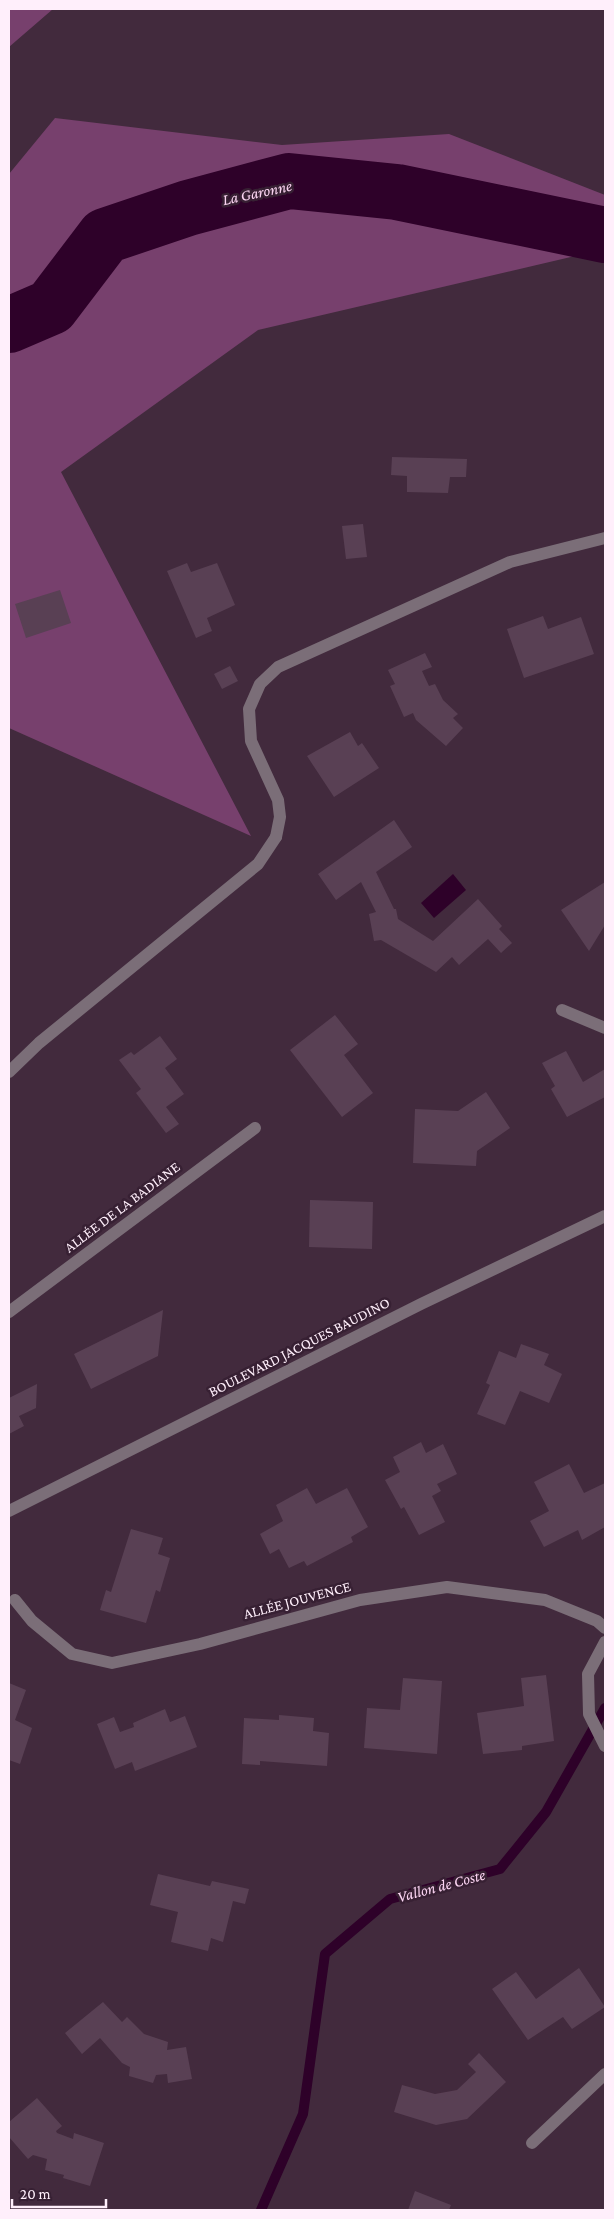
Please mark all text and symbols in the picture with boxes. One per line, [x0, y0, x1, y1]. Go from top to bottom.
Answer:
water label: La Garonne [221, 177, 293, 208]
street label: ALLÉE DE LA BADIANE [61, 1158, 183, 1256]
street label: BOULEVARD JACQUES BAUDINO [206, 1294, 393, 1401]
street label: ALLÉE JOUVENCE [242, 1578, 353, 1623]
water label: Vallon de Coste [395, 1866, 487, 1905]
scale bar [12, 2176, 106, 2208]
text: 20 m [20, 2186, 51, 2202]

